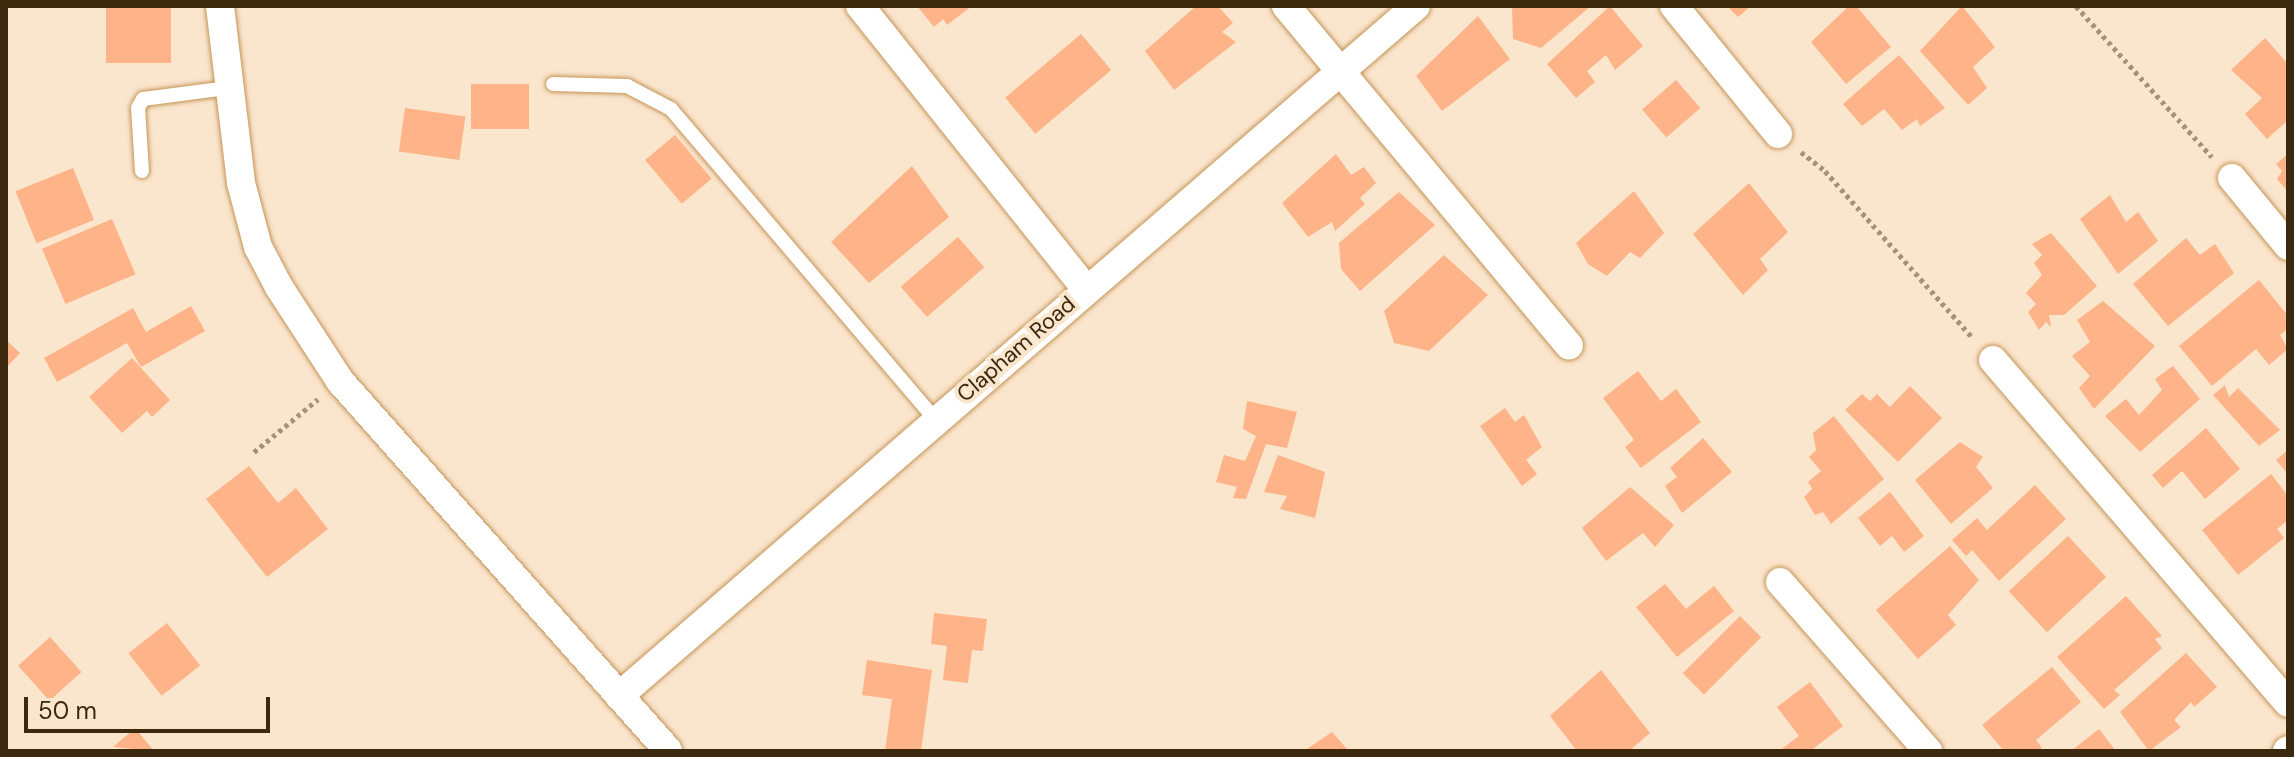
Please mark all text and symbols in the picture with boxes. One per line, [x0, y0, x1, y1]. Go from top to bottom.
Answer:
street label: Clapham Road [952, 291, 1080, 407]
scale bar [28, 681, 274, 731]
text: 50 m [38, 695, 97, 726]

